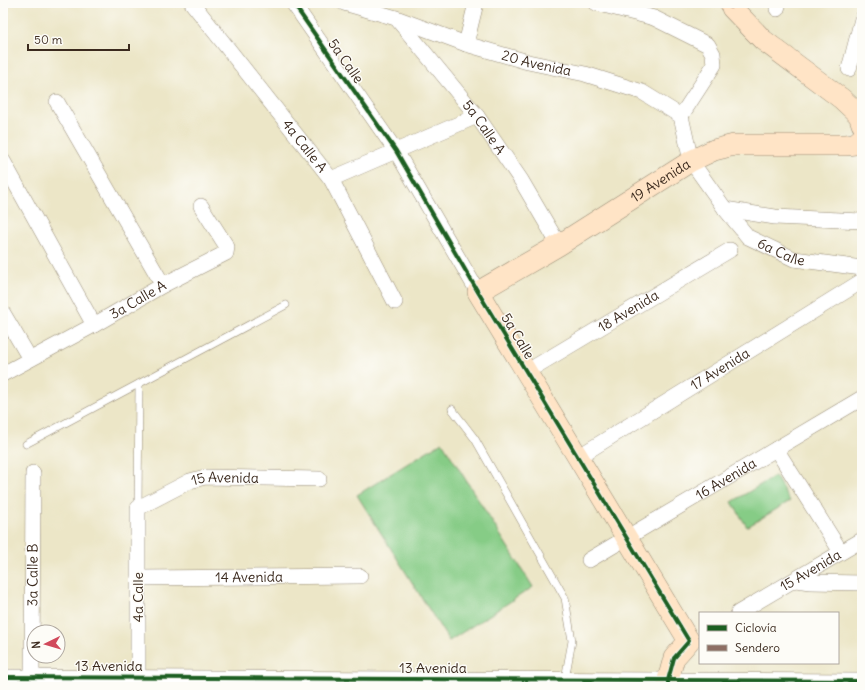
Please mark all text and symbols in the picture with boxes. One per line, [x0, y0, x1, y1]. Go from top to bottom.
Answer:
scale bar [28, 26, 129, 52]
text: 50 m [34, 32, 63, 47]
street label: 5a Calle [324, 35, 368, 87]
street label: 20 Avenida [500, 46, 573, 80]
street label: 5a Calle A [459, 96, 510, 158]
street label: 4a Calle A [278, 116, 331, 176]
street label: 19 Avenida [627, 155, 694, 206]
street label: 6a Calle [754, 234, 806, 269]
street label: 3a Calle A [106, 276, 169, 323]
street label: 18 Avenida [594, 286, 662, 336]
street label: 5a Calle [497, 310, 539, 362]
street label: 17 Avenida [687, 344, 753, 394]
street label: 16 Avenida [692, 454, 759, 504]
street label: 15 Avenida [189, 468, 259, 489]
street label: 3a Calle B [23, 544, 42, 606]
street label: 15 Avenida [777, 545, 844, 595]
street label: 14 Avenida [215, 568, 283, 586]
street label: 4a Calle [129, 572, 147, 622]
legend [699, 612, 839, 664]
text: Ciclovía [735, 620, 777, 635]
north arrow [26, 624, 66, 664]
text: N [29, 640, 43, 649]
text: Sendero [735, 640, 780, 655]
street label: 13 Avenida [75, 657, 143, 675]
street label: 13 Avenida [399, 659, 467, 677]

